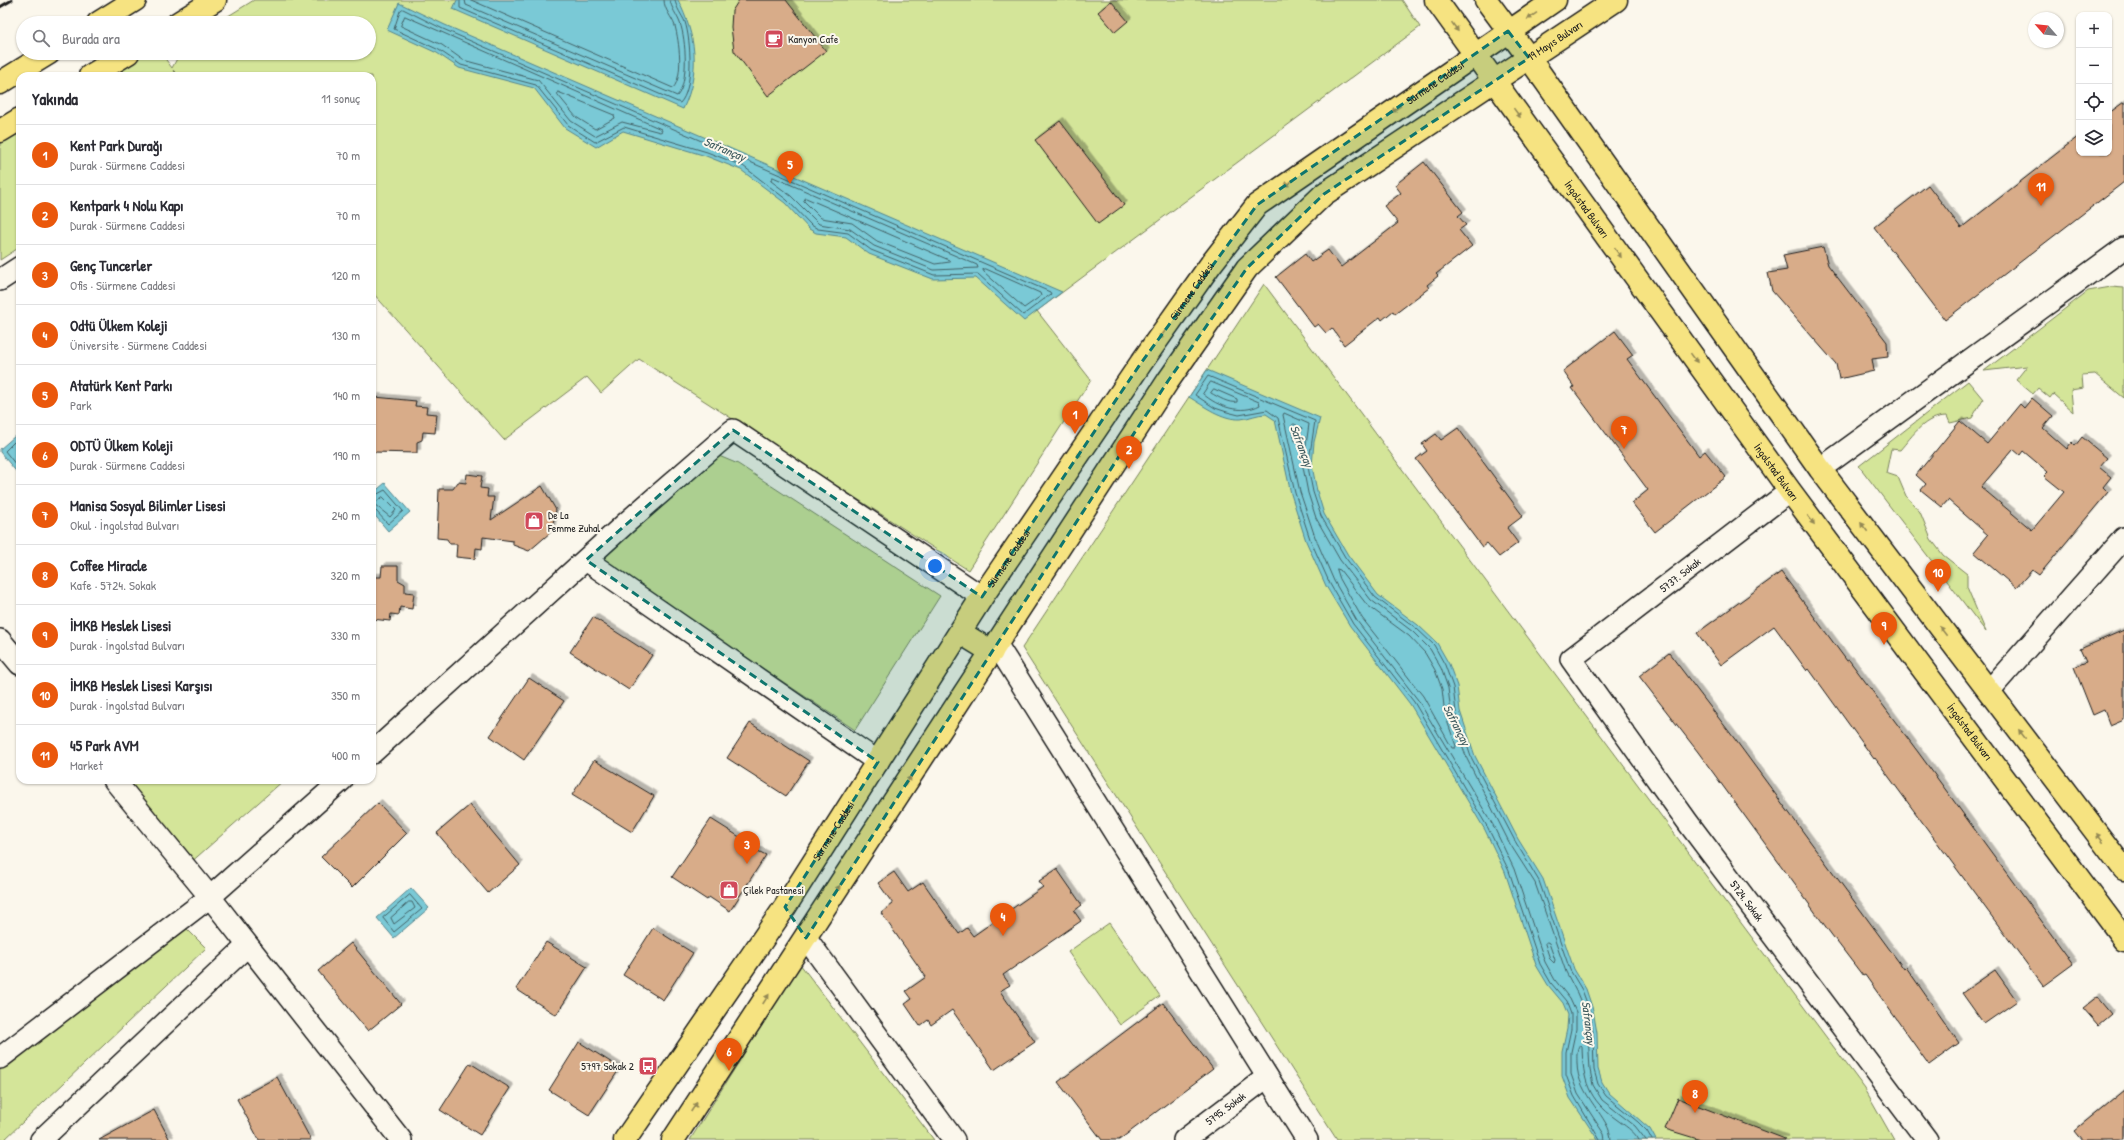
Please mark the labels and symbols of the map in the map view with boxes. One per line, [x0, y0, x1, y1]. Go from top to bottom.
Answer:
one-way arrow [1526, 12, 1537, 20]
north arrow [2028, 12, 2064, 48]
street label: 19 Mayıs Bulvarı [1524, 17, 1585, 64]
one-way arrow [1451, 22, 1459, 33]
cafe icon: Kanyon Cafe [763, 28, 785, 50]
place label: Kanyon Cafe [788, 32, 839, 46]
street label: Sürmene Caddesi [1403, 58, 1467, 107]
one-way arrow [1391, 105, 1402, 113]
one-way arrow [1513, 108, 1521, 119]
water label: Safrançay [702, 133, 750, 166]
pin: 5 [777, 151, 803, 184]
pin: 11 [2028, 173, 2054, 206]
street label: İngolstad Bulvarı [1561, 178, 1612, 241]
one-way arrow [1284, 179, 1295, 187]
one-way arrow [1614, 248, 1622, 258]
street label: Sürmene Caddesi [1167, 259, 1217, 323]
one-way arrow [1158, 329, 1166, 340]
one-way arrow [1690, 353, 1698, 364]
pin: 1 [1062, 401, 1088, 434]
pin: 7 [1611, 416, 1637, 449]
water label: Safrançay [1286, 423, 1318, 471]
pin: 2 [1116, 436, 1142, 469]
street label: İngolstad Bulvarı [1751, 441, 1802, 504]
one-way arrow [1076, 448, 1084, 458]
place label: De La Femme Zuhal [547, 508, 600, 535]
shop icon: De La Femme Zuhal [523, 510, 545, 532]
one-way arrow [1807, 515, 1815, 526]
one-way arrow [1860, 522, 1868, 533]
street label: Sürmene Caddesi [984, 526, 1033, 590]
street label: 5737. Sokak [1657, 554, 1704, 595]
your location [925, 556, 945, 576]
pin: 10 [1925, 559, 1951, 592]
pin: 9 [1871, 612, 1897, 645]
one-way arrow [1939, 625, 1947, 636]
street label: İngolstad Bulvarı [1944, 701, 1995, 763]
water label: Safrançay [1440, 702, 1475, 750]
one-way arrow [2018, 729, 2026, 740]
one-way arrow [904, 776, 912, 786]
street label: Sürmene Caddesi [809, 798, 857, 863]
pin: 3 [734, 831, 760, 864]
one-way arrow [2096, 832, 2105, 843]
street label: 5724. Sokak [1727, 878, 1767, 924]
shop icon: Çilek Pastanesi [718, 879, 740, 901]
place label: Çilek Pastanesi [743, 883, 804, 897]
one-way arrow [833, 885, 841, 895]
pin: 4 [990, 903, 1016, 936]
one-way arrow [762, 994, 770, 1004]
water label: Safrançay [1578, 1000, 1600, 1048]
pin: 6 [716, 1038, 742, 1071]
bus stop icon: 5797 Sokak 2 [637, 1055, 659, 1077]
place label: 5797 Sokak 2 [581, 1059, 634, 1073]
pin: 8 [1682, 1080, 1708, 1113]
street label: 5795. Sokak [1203, 1089, 1249, 1128]
one-way arrow [690, 1102, 698, 1113]

